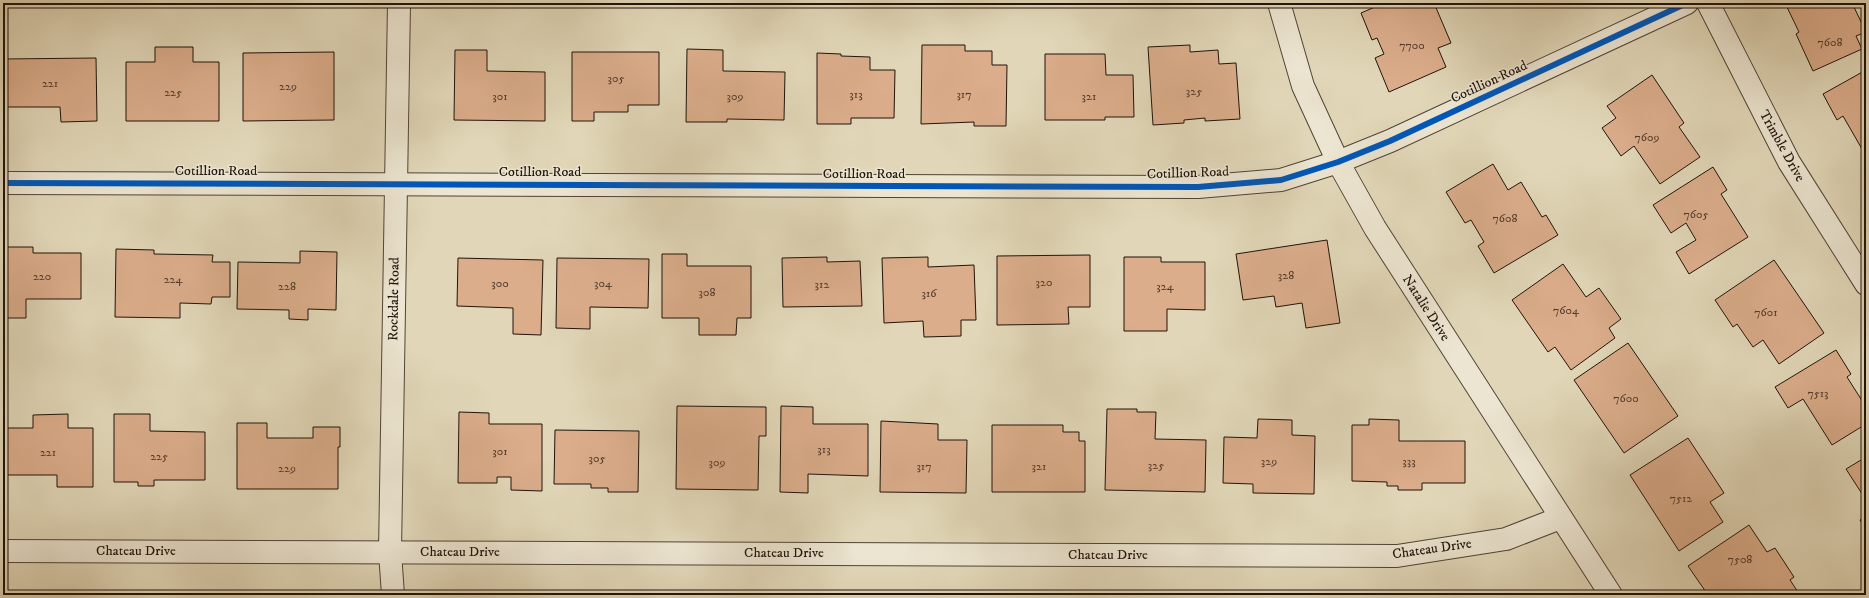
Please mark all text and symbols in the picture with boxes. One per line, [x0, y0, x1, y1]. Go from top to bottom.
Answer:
house number: 7608 [1818, 35, 1842, 50]
house number: 7700 [1399, 38, 1425, 53]
street label: Cotillion Road [1448, 56, 1530, 108]
house number: 305 [608, 71, 624, 86]
house number: 221 [42, 76, 58, 91]
house number: 229 [279, 79, 297, 94]
house number: 325 [1186, 84, 1202, 99]
house number: 225 [164, 85, 182, 100]
house number: 313 [849, 87, 863, 102]
house number: 317 [956, 87, 972, 102]
house number: 301 [492, 89, 508, 104]
house number: 309 [727, 89, 743, 104]
house number: 321 [1082, 89, 1096, 104]
street label: Trimble Drive [1755, 107, 1809, 185]
house number: 7609 [1635, 130, 1659, 145]
street label: Cotillion Road [175, 162, 257, 180]
street label: Cotillion Road [499, 163, 581, 181]
street label: Cotillion Road [1147, 163, 1229, 183]
street label: Cotillion Road [823, 165, 905, 183]
house number: 7605 [1684, 207, 1709, 222]
house number: 7608 [1493, 211, 1517, 226]
street label: Rockdale Road [384, 257, 404, 341]
house number: 328 [1278, 268, 1294, 283]
house number: 220 [33, 269, 51, 284]
house number: 224 [164, 272, 183, 287]
street label: Natalie Drive [1398, 272, 1454, 345]
house number: 320 [1036, 275, 1052, 290]
house number: 300 [491, 276, 509, 291]
house number: 304 [594, 276, 613, 291]
house number: 312 [815, 277, 829, 292]
house number: 228 [278, 279, 296, 294]
house number: 324 [1156, 279, 1175, 294]
house number: 308 [699, 285, 715, 300]
house number: 316 [921, 286, 937, 301]
house number: 7604 [1553, 303, 1580, 318]
house number: 7601 [1754, 305, 1778, 320]
house number: 7513 [1807, 386, 1829, 401]
house number: 7600 [1613, 391, 1639, 406]
house number: 313 [817, 442, 831, 457]
house number: 301 [492, 444, 508, 459]
house number: 221 [40, 445, 56, 460]
house number: 225 [150, 449, 168, 464]
house number: 305 [589, 451, 605, 466]
house number: 329 [1261, 454, 1277, 469]
house number: 333 [1402, 454, 1416, 469]
house number: 309 [709, 455, 725, 470]
house number: 325 [1148, 458, 1164, 473]
house number: 317 [916, 459, 932, 474]
house number: 321 [1032, 459, 1046, 474]
house number: 229 [278, 461, 296, 476]
house number: 7512 [1670, 491, 1692, 506]
street label: Chateau Drive [1391, 535, 1473, 563]
street label: Chateau Drive [96, 542, 176, 560]
street label: Chateau Drive [420, 543, 500, 561]
street label: Chateau Drive [744, 544, 824, 562]
street label: Chateau Drive [1068, 546, 1148, 564]
house number: 7508 [1728, 552, 1752, 567]

